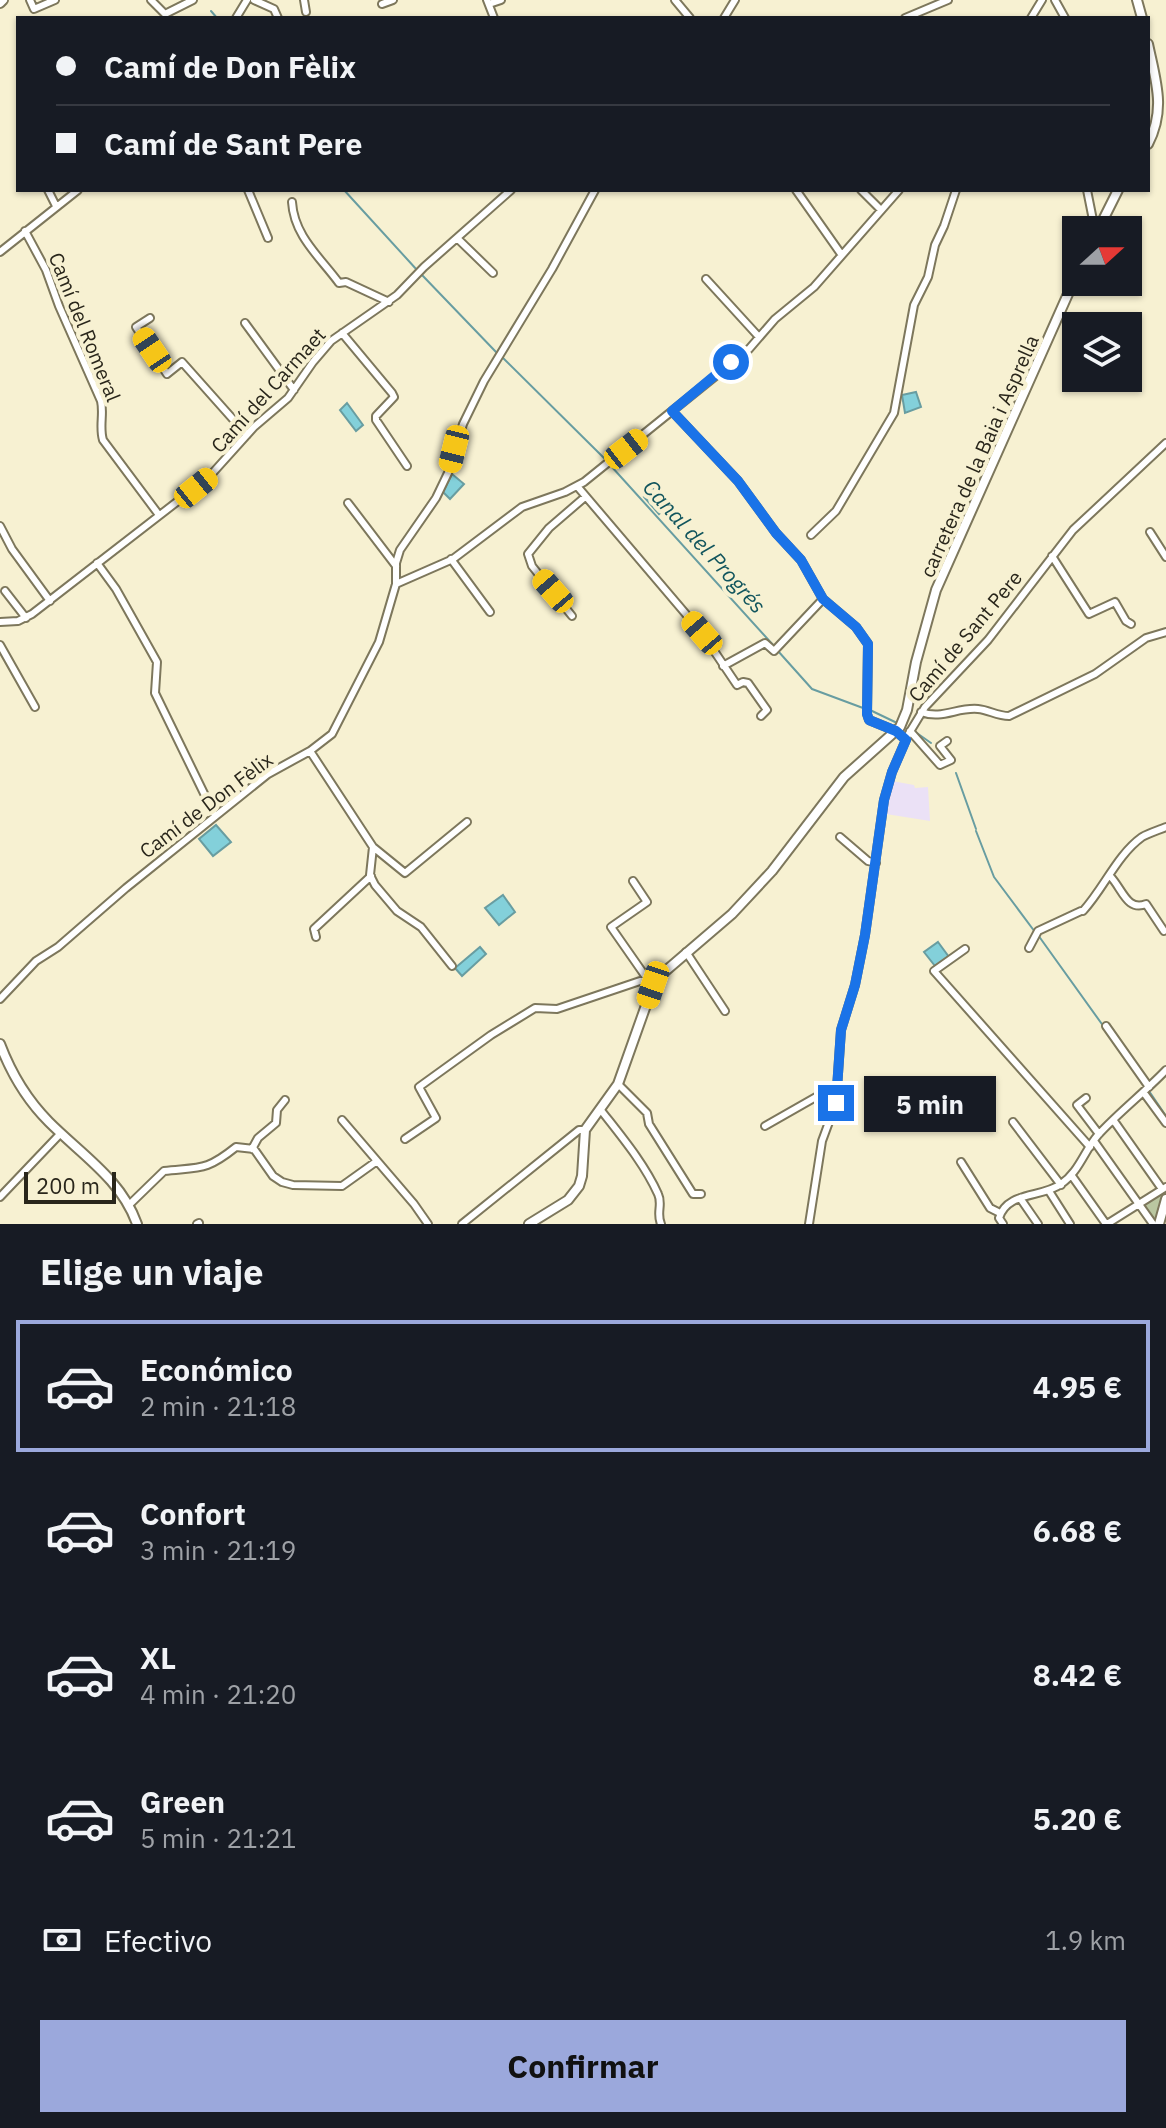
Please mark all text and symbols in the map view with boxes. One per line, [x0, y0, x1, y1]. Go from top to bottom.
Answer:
text: Camí de Don Fèlix [104, 47, 356, 86]
text: Camí de Sant Pere [104, 124, 362, 163]
north arrow [1062, 216, 1142, 296]
map controls [1062, 216, 1142, 392]
street label: Camí del Romeral [43, 248, 127, 406]
button: layers [1062, 312, 1142, 392]
street label: Camí del Carmaet [205, 322, 331, 458]
car [129, 323, 175, 377]
street label: carretera de la Baia i Asprella [913, 330, 1045, 582]
route start [713, 344, 749, 380]
car [437, 423, 471, 475]
car [600, 425, 652, 473]
car [170, 464, 222, 512]
water label: Canal del Progrés [637, 473, 773, 619]
car [528, 565, 578, 617]
street label: Camí de Sant Pere [902, 565, 1028, 707]
car [677, 607, 727, 659]
street label: Camí de Don Fèlix [134, 746, 278, 864]
car [634, 958, 672, 1012]
callout: 5 min [864, 1075, 996, 1131]
route end [818, 1085, 854, 1121]
text: 5 min [896, 1087, 964, 1121]
scale bar [24, 1168, 116, 1204]
text: 200 m [36, 1171, 100, 1200]
text: Elige un viaje [40, 1248, 264, 1295]
icon: car [44, 1350, 116, 1422]
text: Económico [140, 1350, 293, 1389]
text: 4.95 € [1033, 1367, 1122, 1406]
text: 2 min · 21:18 [140, 1389, 296, 1423]
icon: car [44, 1494, 116, 1566]
text: Confort [140, 1494, 246, 1533]
text: 6.68 € [1033, 1511, 1122, 1550]
text: 3 min · 21:19 [140, 1533, 296, 1567]
icon: car [44, 1638, 116, 1710]
text: XL [140, 1638, 176, 1677]
text: 8.42 € [1033, 1655, 1122, 1694]
text: 4 min · 21:20 [140, 1677, 296, 1711]
icon: car [44, 1782, 116, 1854]
text: Green [140, 1782, 225, 1821]
text: 5.20 € [1033, 1799, 1122, 1838]
text: 5 min · 21:21 [140, 1821, 296, 1855]
icon: cash [40, 1918, 84, 1962]
text: Efectivo [104, 1921, 212, 1960]
text: 1.9 km [1045, 1923, 1126, 1957]
button: Confirmar [40, 2020, 1126, 2112]

